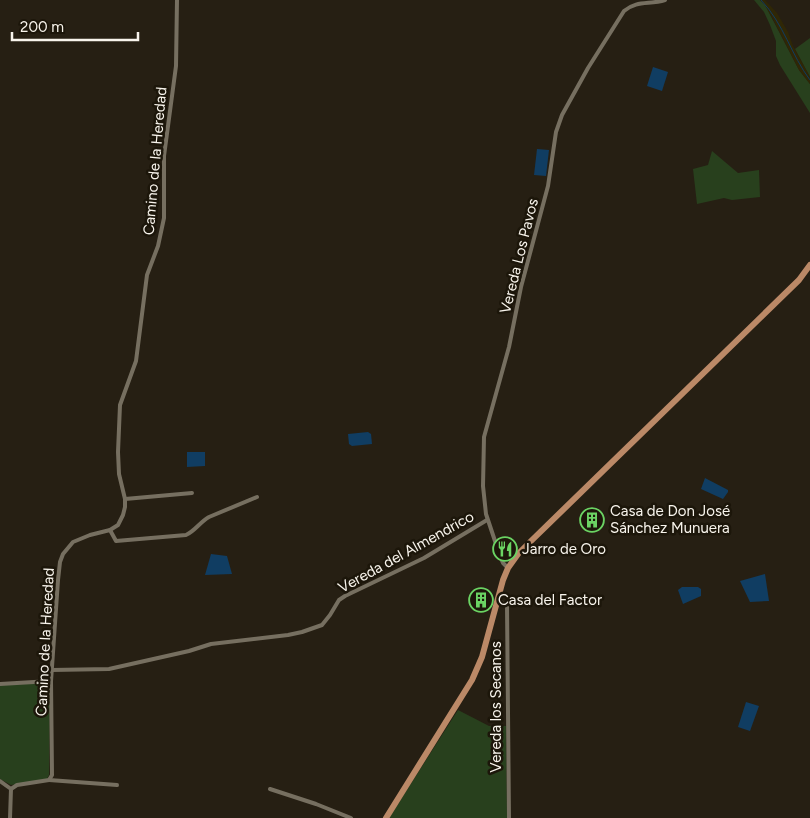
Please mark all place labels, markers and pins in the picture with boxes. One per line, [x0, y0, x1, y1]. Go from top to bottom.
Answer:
place label: Casa de Don José Sánchez Munuera [610, 502, 730, 537]
building icon: Casa de Don José Sánchez Munuera [579, 507, 605, 533]
restaurant icon: Jarro de Oro [492, 536, 518, 562]
place label: Jarro de Oro [522, 540, 606, 558]
building icon: Casa del Factor [468, 587, 494, 613]
place label: Casa del Factor [498, 591, 602, 609]

